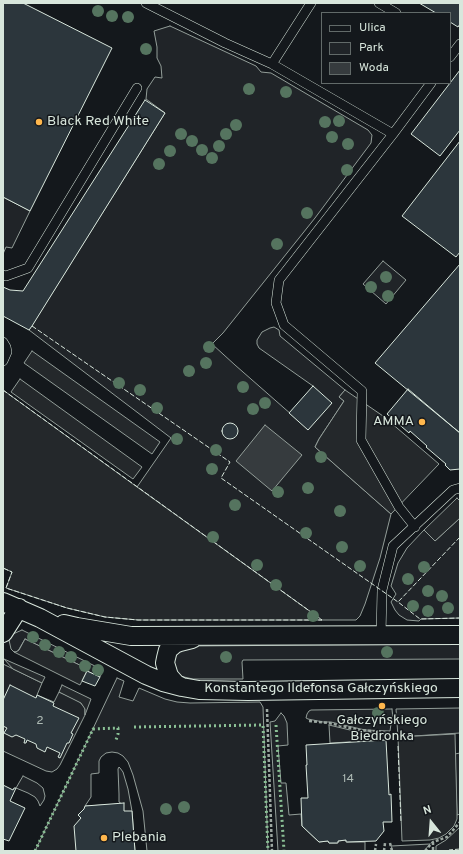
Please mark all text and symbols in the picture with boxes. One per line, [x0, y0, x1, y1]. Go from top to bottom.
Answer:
legend [321, 12, 451, 84]
text: Ulica [359, 20, 386, 36]
text: Park [359, 40, 384, 56]
text: Woda [359, 60, 389, 76]
place label: Black Red White [47, 114, 149, 130]
marker: Black Red White [34, 117, 44, 127]
place label: AMMA [373, 414, 414, 430]
marker: AMMA [417, 417, 427, 427]
street label: Konstantego Ildefonsa Gałczyńskiego [204, 681, 438, 697]
marker: Gałczyńskiego Biedronka [377, 701, 387, 711]
place label: Gałczyńskiego Biedronka [337, 713, 427, 746]
house number: 2 [36, 715, 44, 729]
house number: 14 [342, 773, 354, 787]
north arrow [411, 802, 451, 842]
text: N [422, 803, 433, 818]
place label: Plebania [112, 830, 166, 846]
marker: Plebania [99, 833, 109, 843]

